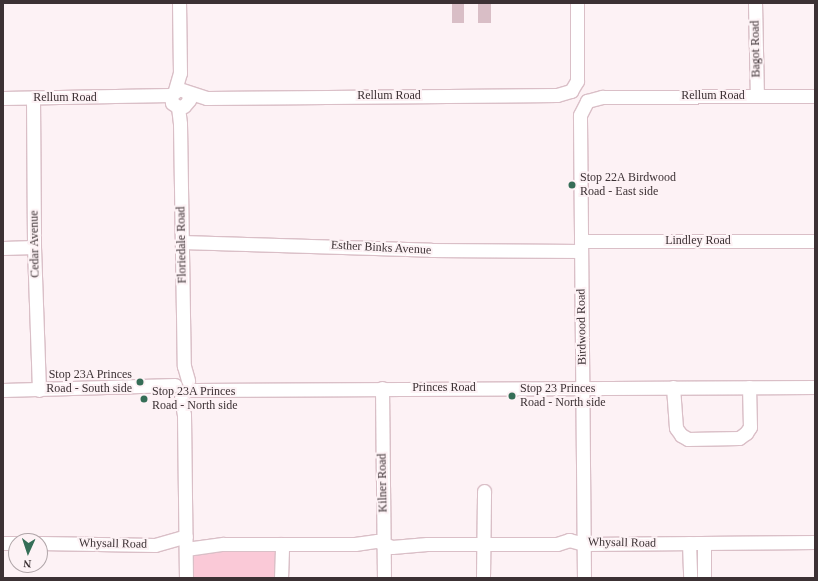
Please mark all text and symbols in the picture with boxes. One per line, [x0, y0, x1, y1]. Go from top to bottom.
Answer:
street label: Bagot Road [748, 20, 764, 78]
street label: Rellum Road [357, 89, 421, 103]
street label: Rellum Road [681, 89, 745, 103]
street label: Rellum Road [33, 91, 97, 105]
place label: Stop 22A Birdwood Road - East side [580, 171, 677, 199]
marker: Stop 22A Birdwood Road - East side [567, 180, 577, 190]
street label: Floriedale Road [174, 206, 190, 284]
street label: Cedar Avenue [27, 210, 43, 278]
street label: Lindley Road [665, 234, 731, 248]
street label: Esther Binks Avenue [330, 238, 432, 258]
street label: Birdwood Road [574, 289, 590, 365]
place label: Stop 23A Princes Road - South side [46, 368, 132, 396]
marker: Stop 23A Princes Road - South side [135, 377, 145, 387]
street label: Princes Road [412, 381, 476, 395]
place label: Stop 23 Princes Road - North side [520, 382, 606, 410]
place label: Stop 23A Princes Road - North side [152, 385, 238, 413]
marker: Stop 23 Princes Road - North side [507, 391, 517, 401]
marker: Stop 23A Princes Road - North side [139, 394, 149, 404]
street label: Kilner Road [375, 453, 391, 513]
north arrow [8, 533, 48, 573]
street label: Whysall Road [588, 535, 656, 551]
street label: Whysall Road [79, 536, 147, 552]
text: N [23, 558, 32, 570]

